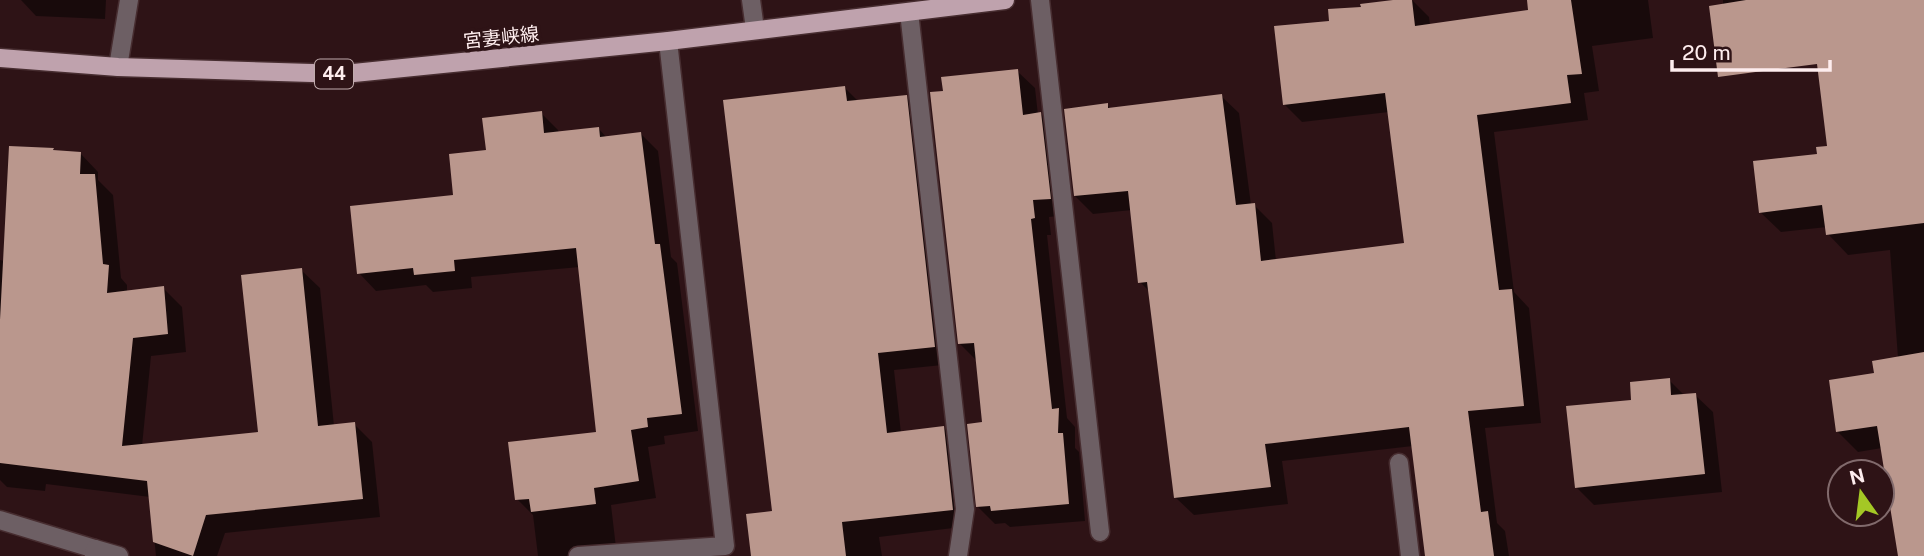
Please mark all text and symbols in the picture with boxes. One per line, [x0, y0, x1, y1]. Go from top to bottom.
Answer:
street label: 宮妻峡線 [462, 22, 540, 52]
scale bar [1672, 28, 1829, 72]
text: 20 m [1682, 40, 1731, 65]
road number: 44 [315, 60, 353, 88]
north arrow [1826, 458, 1896, 528]
text: N [1847, 464, 1867, 489]

